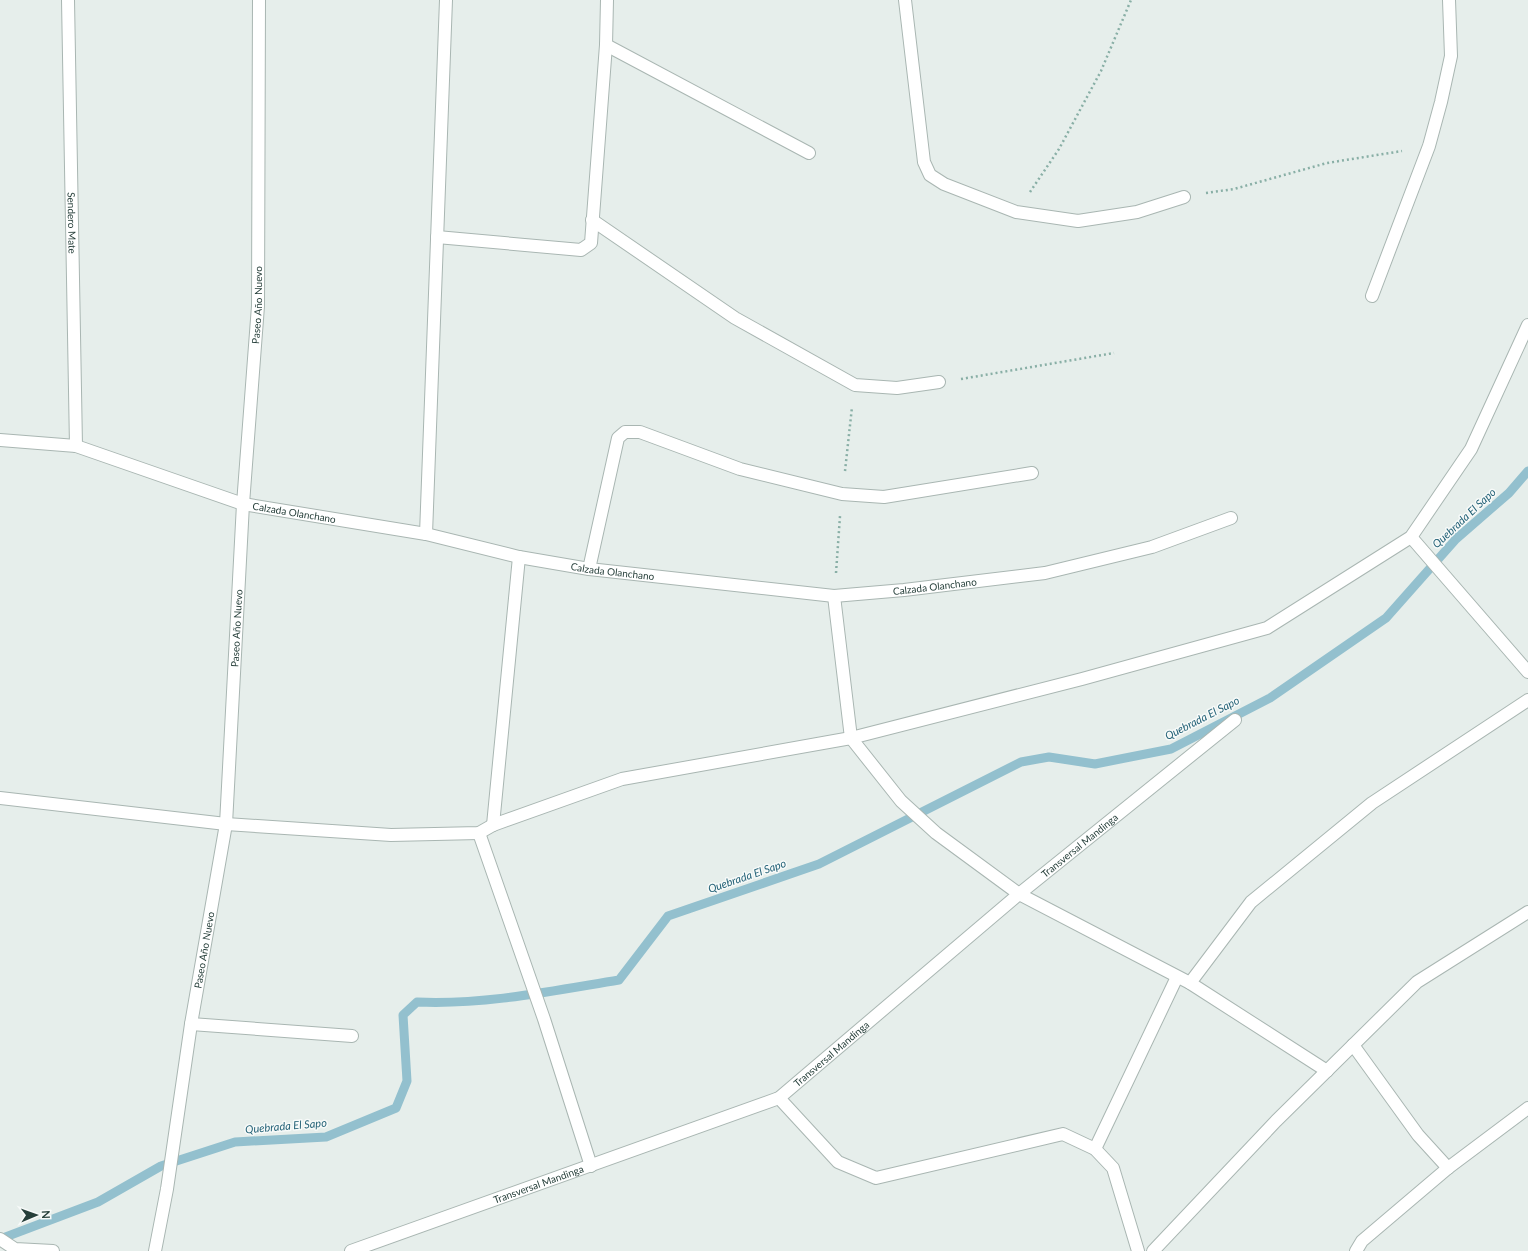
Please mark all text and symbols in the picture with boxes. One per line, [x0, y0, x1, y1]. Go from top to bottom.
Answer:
street label: Sendero Mate [65, 192, 79, 254]
street label: Paseo Año Nuevo [249, 266, 264, 344]
water label: Quebrada El Sapo [1429, 485, 1498, 550]
street label: Calzada Olanchano [252, 500, 337, 525]
street label: Calzada Olanchano [570, 560, 655, 582]
street label: Calzada Olanchano [892, 575, 978, 597]
street label: Paseo Año Nuevo [228, 589, 244, 667]
water label: Quebrada El Sapo [1162, 693, 1241, 742]
street label: Transversal Mandinga [1039, 811, 1120, 880]
water label: Quebrada El Sapo [706, 856, 788, 895]
street label: Paseo Año Nuevo [191, 910, 217, 989]
street label: Transversal Mandinga [791, 1018, 871, 1089]
water label: Quebrada El Sapo [245, 1115, 328, 1136]
street label: Transversal Mandinga [492, 1162, 585, 1206]
north arrow [16, 1195, 56, 1235]
text: N [40, 1210, 53, 1219]

